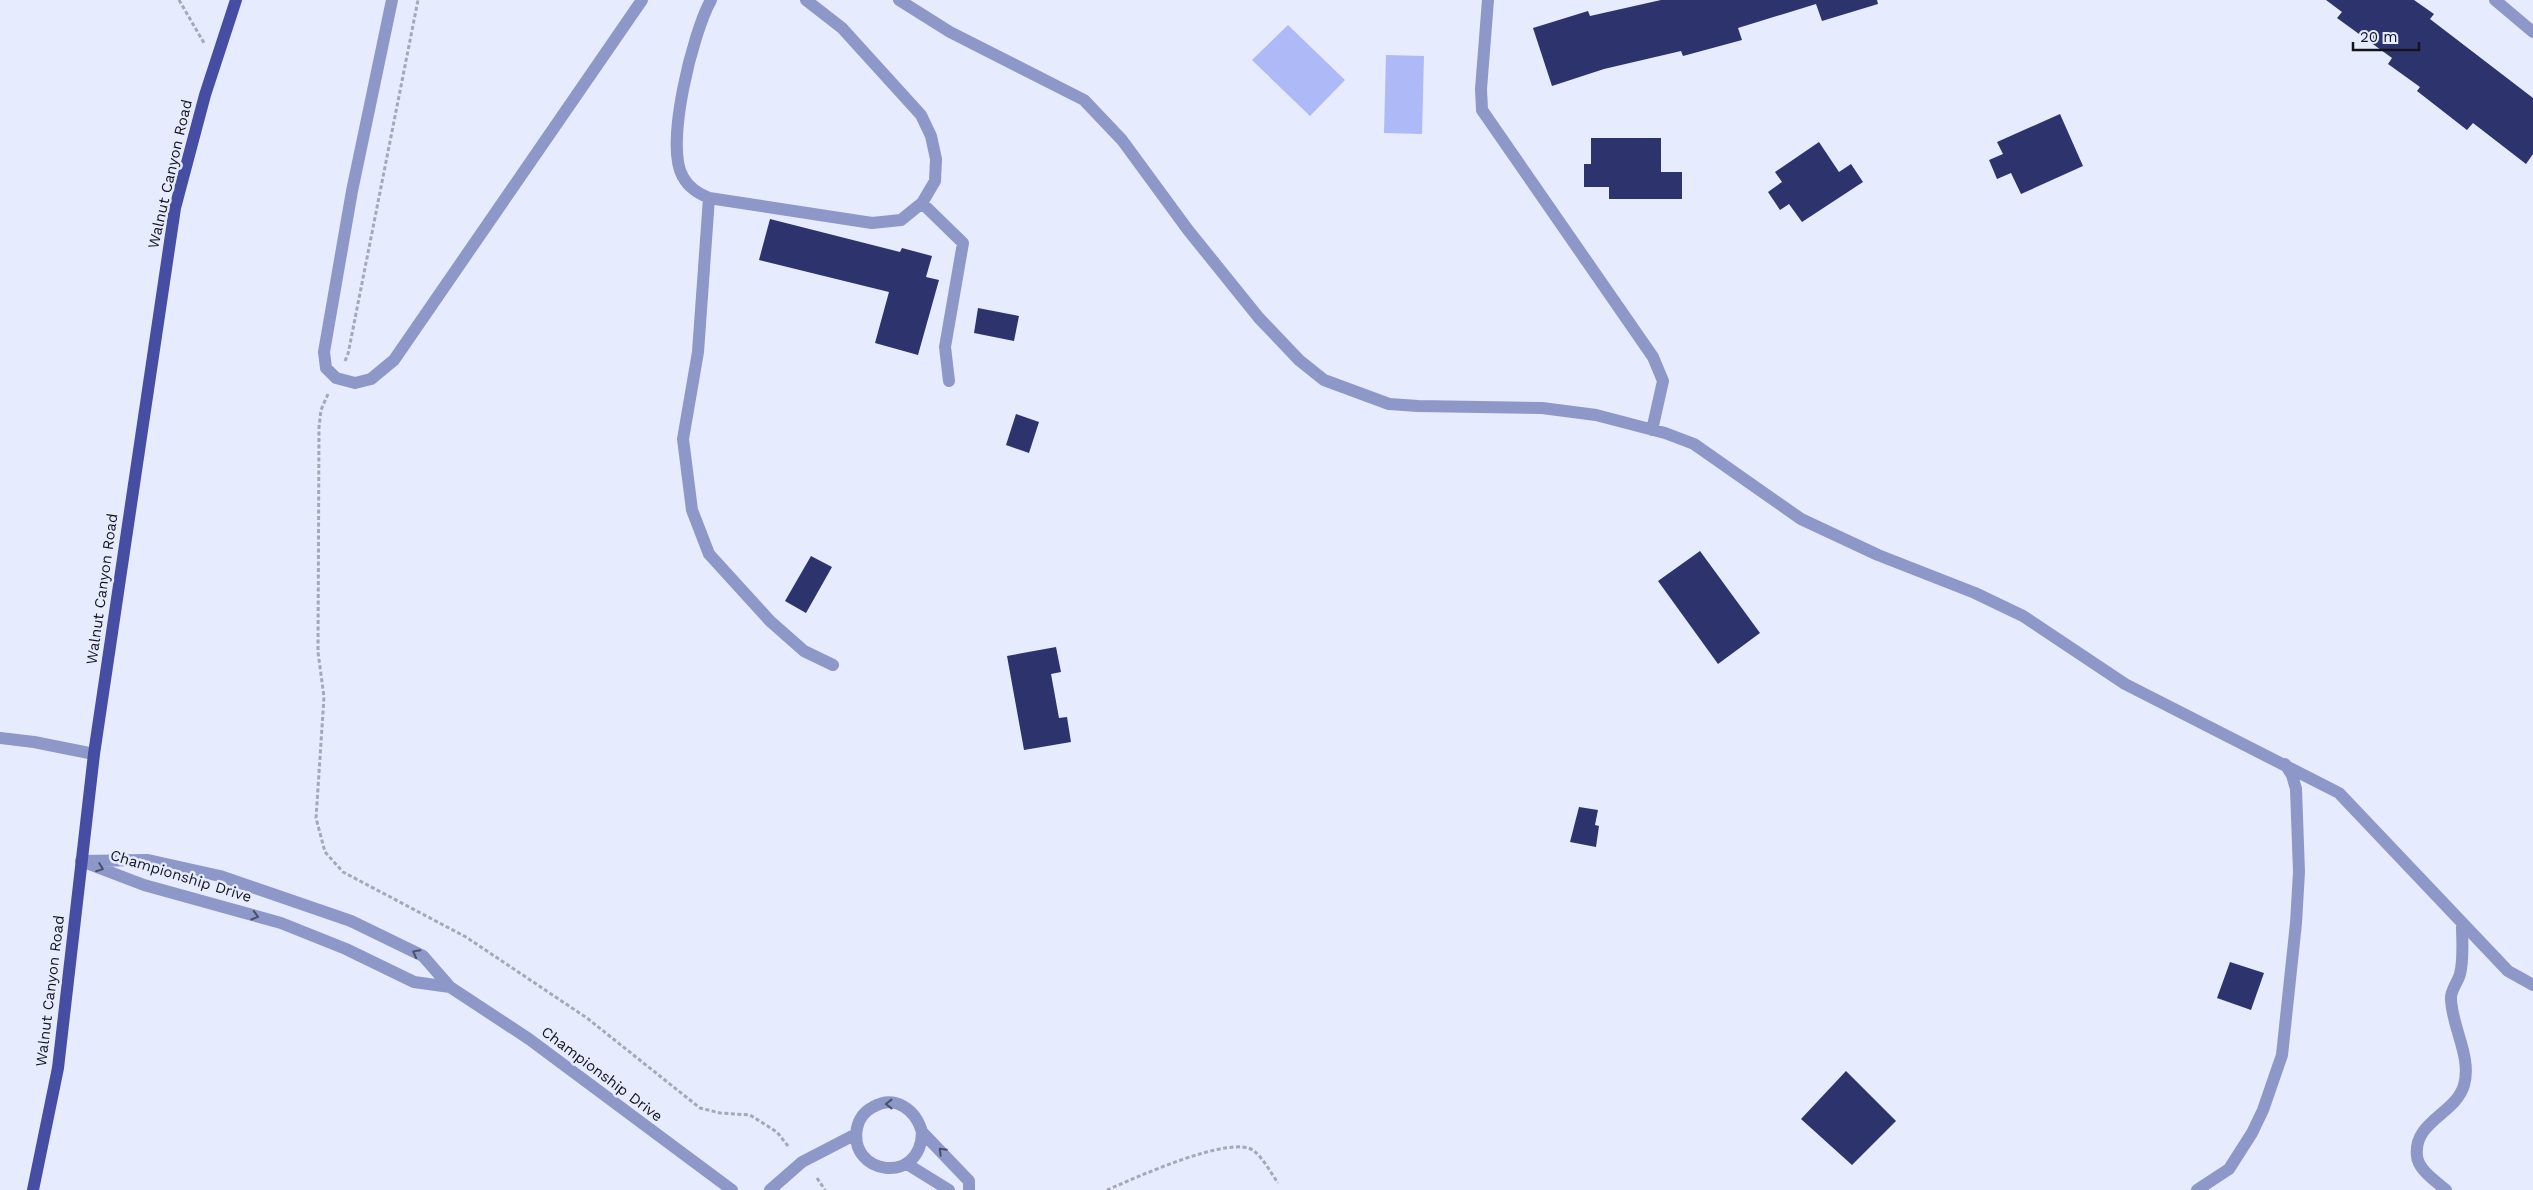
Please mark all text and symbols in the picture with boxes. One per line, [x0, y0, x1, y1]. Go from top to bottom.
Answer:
scale bar [2353, 20, 2419, 52]
text: 20 m [2360, 28, 2398, 46]
street label: Walnut Canyon Road [144, 98, 196, 250]
street label: Walnut Canyon Road [82, 512, 122, 666]
street label: Championship Drive [108, 846, 254, 906]
one-way arrow [95, 862, 104, 872]
one-way arrow [251, 910, 260, 921]
street label: Walnut Canyon Road [32, 914, 68, 1068]
one-way arrow [413, 949, 422, 959]
street label: Championship Drive [538, 1023, 666, 1125]
one-way arrow [884, 1099, 892, 1109]
one-way arrow [938, 1148, 947, 1157]

